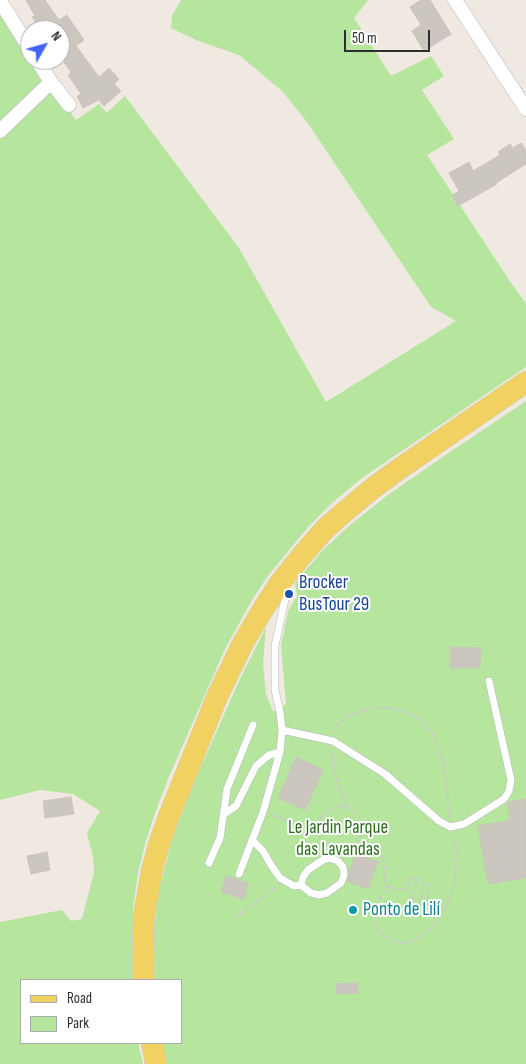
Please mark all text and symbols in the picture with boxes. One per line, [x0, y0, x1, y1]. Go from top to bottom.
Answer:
north arrow [20, 20, 70, 70]
scale bar [346, 20, 432, 52]
text: N [47, 28, 65, 44]
text: 50 m [352, 29, 377, 48]
place label: Brocker BusTour 29 [299, 572, 369, 616]
marker: Brocker BusTour 29 [283, 588, 295, 600]
park label: Le Jardin Parque das Lavandas [288, 817, 388, 861]
place label: Ponto de Lilí [363, 899, 440, 921]
marker: Ponto de Lilí [347, 904, 359, 916]
legend [20, 979, 182, 1044]
text: Road [67, 989, 92, 1008]
text: Park [67, 1014, 89, 1033]

